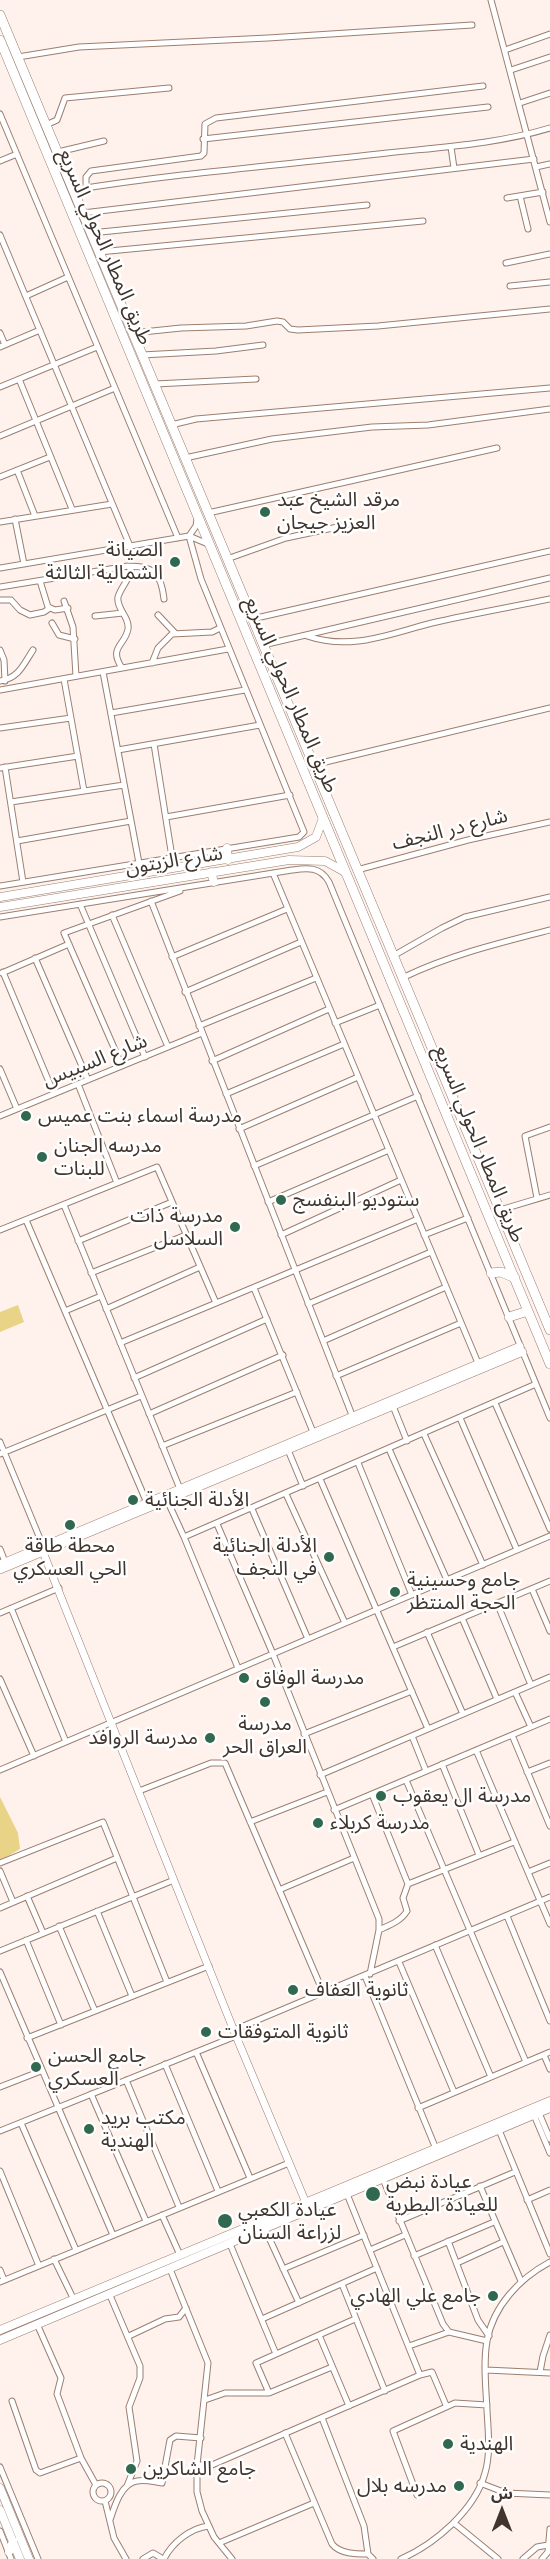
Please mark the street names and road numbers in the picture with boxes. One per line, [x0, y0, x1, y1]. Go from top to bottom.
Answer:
street label: طريق المطار الحولي السريع [53, 145, 157, 349]
street label: طريق المطار الحولي السريع [239, 593, 343, 797]
street label: شارع در النجف [390, 804, 510, 856]
street label: شارع الزيتون [124, 841, 224, 881]
street label: شارع السبيس [39, 1029, 151, 1093]
street label: طريق المطار الحولي السريع [428, 1042, 530, 1246]

